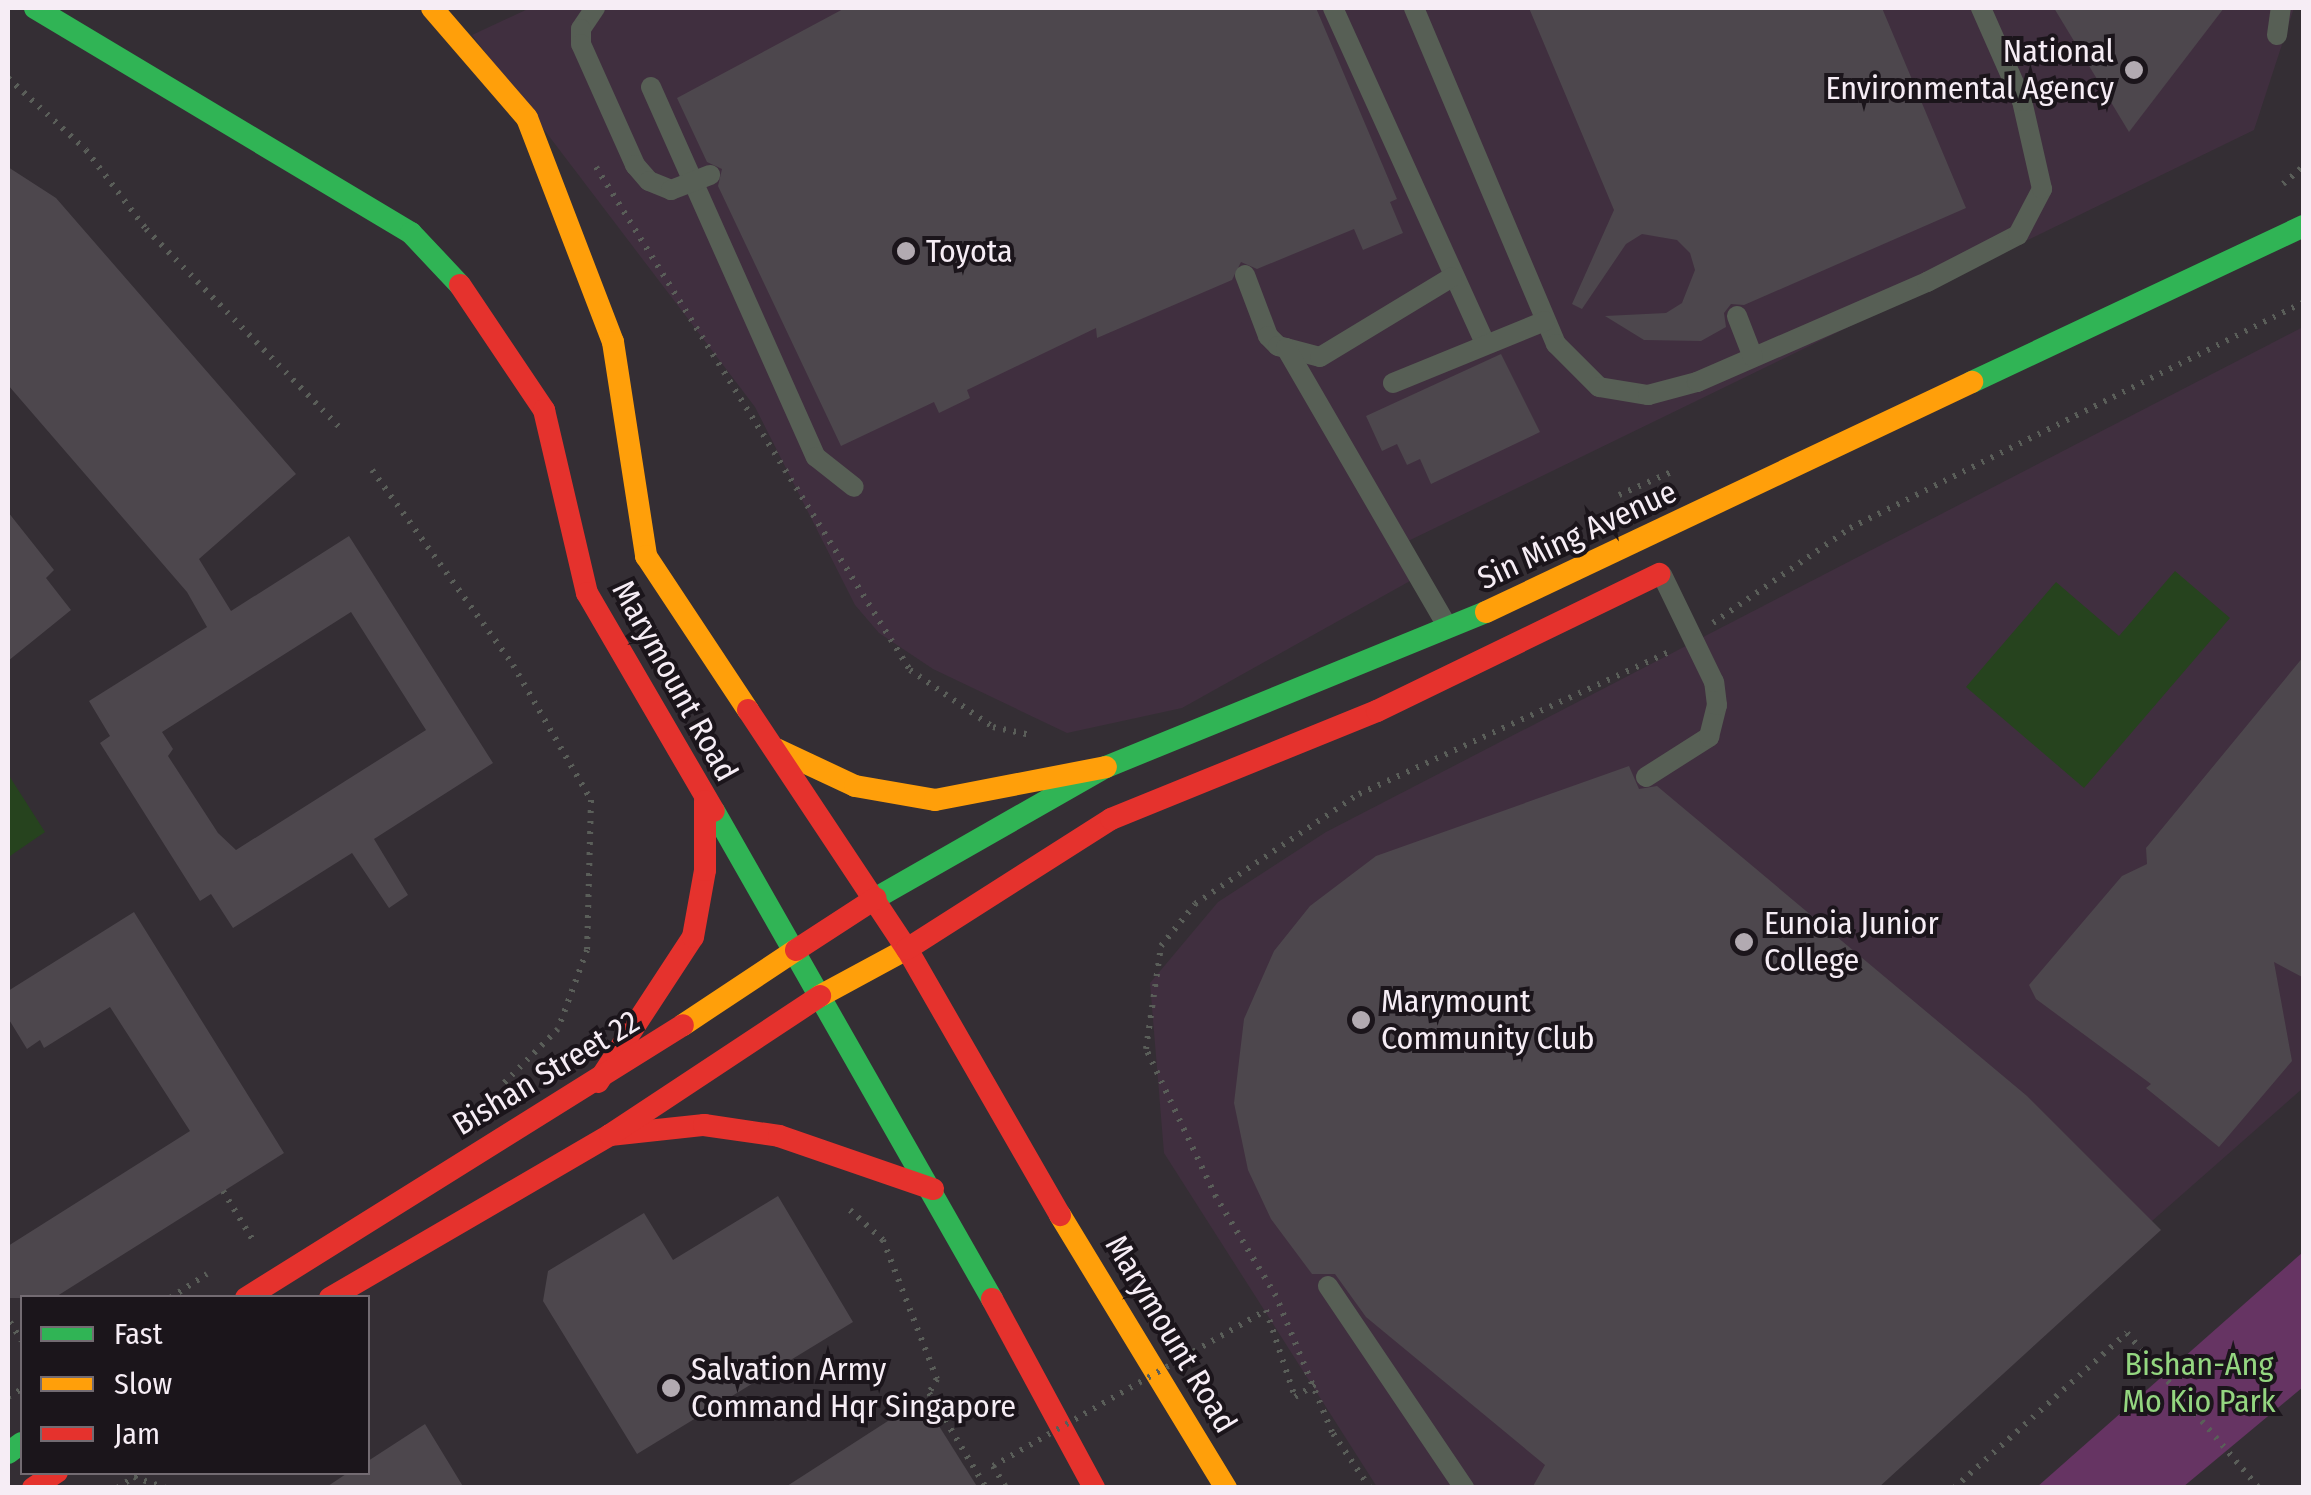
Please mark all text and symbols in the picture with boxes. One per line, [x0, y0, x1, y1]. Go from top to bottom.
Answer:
place label: National Environmental Agency [1826, 33, 2114, 108]
marker: National Environmental Agency [2123, 59, 2145, 81]
place label: Toyota [926, 232, 1013, 270]
marker: Toyota [895, 240, 917, 262]
street label: Sin Ming Avenue [1472, 472, 1682, 598]
street label: Marymount Road [604, 574, 746, 788]
place label: Eunoia Junior College [1764, 905, 1939, 980]
marker: Eunoia Junior College [1733, 931, 1755, 953]
place label: Marymount Community Club [1381, 983, 1595, 1058]
street label: Bishan Street 22 [446, 1002, 646, 1144]
marker: Marymount Community Club [1350, 1009, 1372, 1031]
street label: Marymount Road [1097, 1228, 1245, 1440]
legend [20, 1295, 370, 1475]
text: Fast [114, 1316, 162, 1352]
park label: Bishan-Ang Mo Kio Park [2122, 1346, 2276, 1421]
place label: Salvation Army Command Hqr Singapore [691, 1351, 1016, 1426]
text: Slow [114, 1366, 172, 1402]
marker: Salvation Army Command Hqr Singapore [660, 1377, 682, 1399]
text: Jam [114, 1416, 160, 1452]

